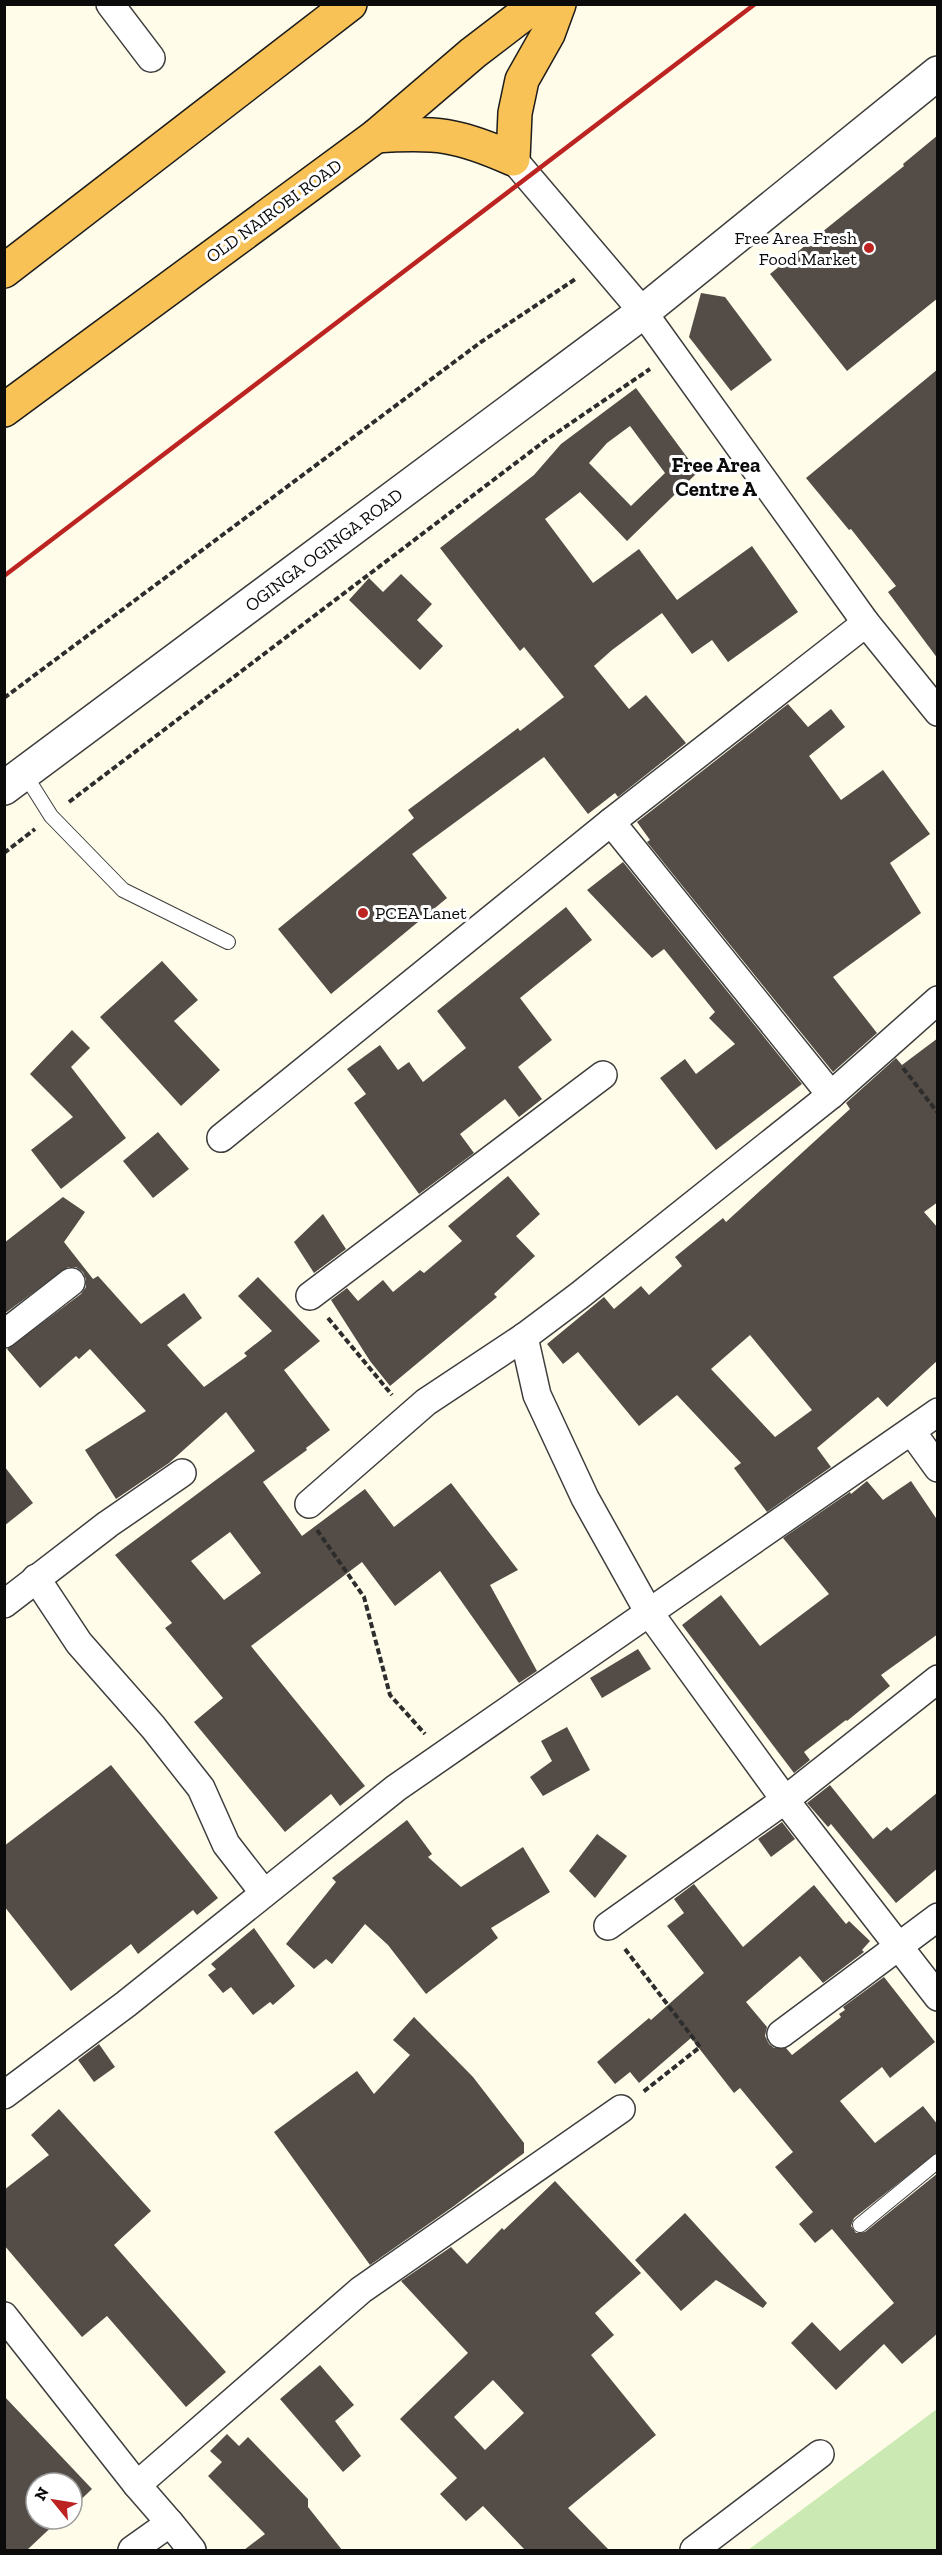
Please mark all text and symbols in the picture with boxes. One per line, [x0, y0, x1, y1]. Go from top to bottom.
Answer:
street label: OLD NAIROBI ROAD [202, 154, 346, 268]
place label: Free Area Fresh Food Market [734, 227, 857, 270]
marker: Free Area Fresh Food Market [862, 241, 876, 255]
district label: Free Area Centre A [671, 452, 761, 501]
street label: OGINGA OGINGA ROAD [241, 484, 407, 616]
place label: PCEA Lanet [375, 902, 467, 924]
marker: PCEA Lanet [356, 906, 370, 920]
north arrow [24, 2471, 84, 2531]
text: N [30, 2484, 53, 2504]

